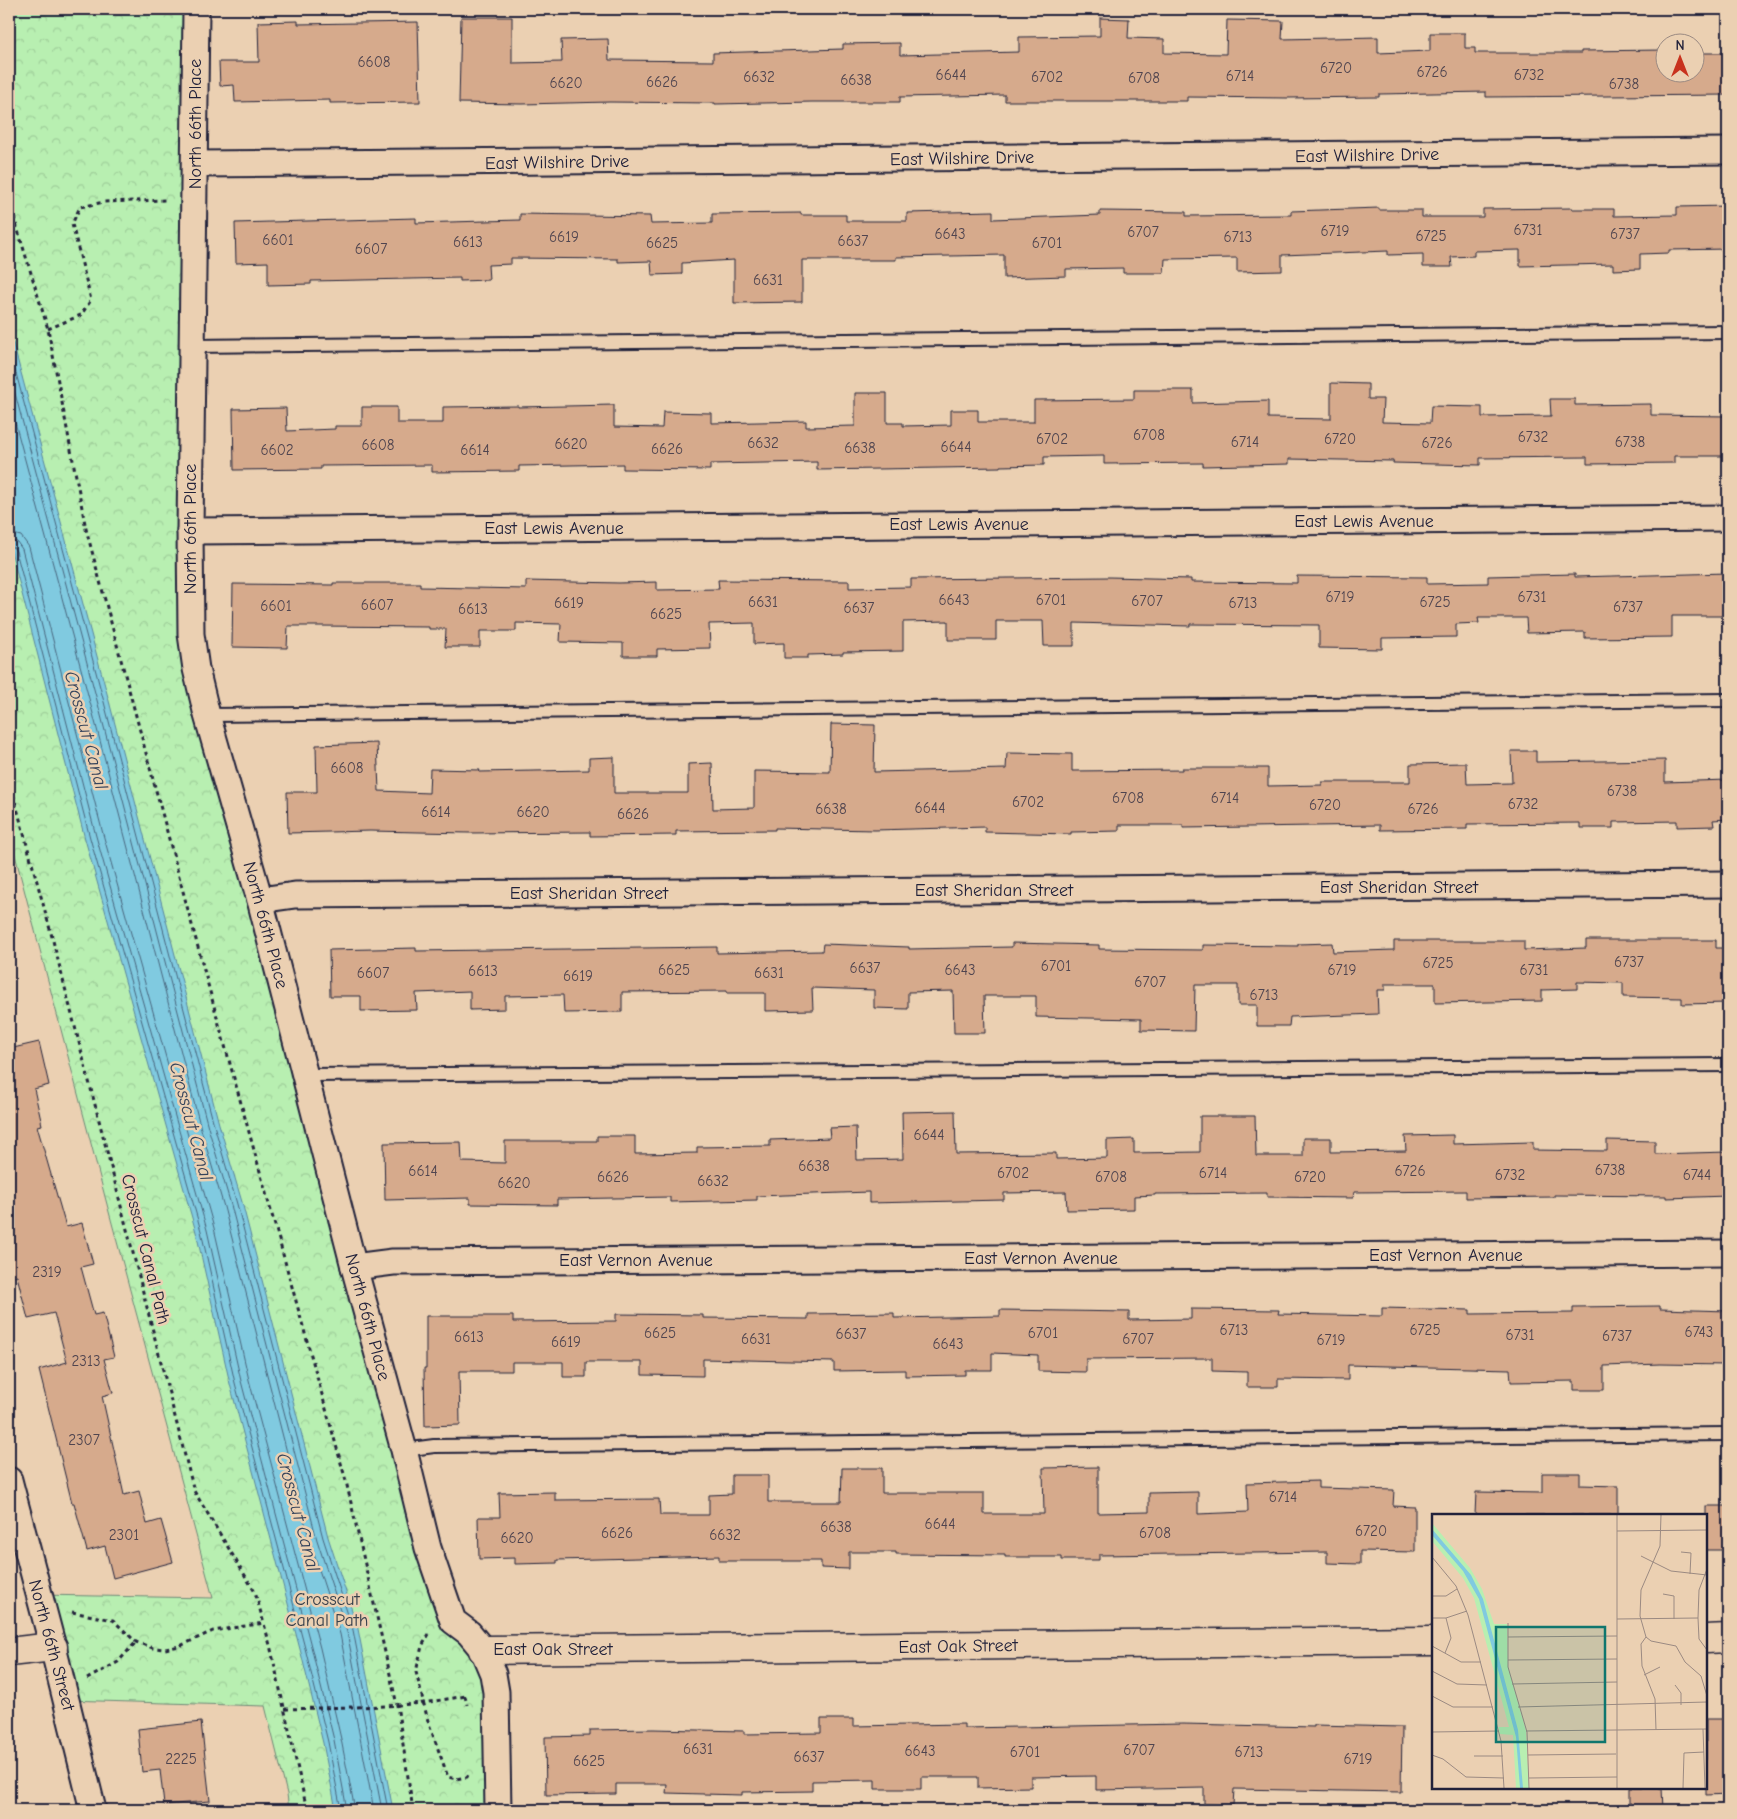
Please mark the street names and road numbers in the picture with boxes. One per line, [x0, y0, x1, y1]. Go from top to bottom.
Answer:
street label: North 66th Place [185, 59, 206, 189]
street label: East Wilshire Drive [1295, 144, 1439, 167]
street label: East Wilshire Drive [890, 147, 1034, 170]
street label: East Wilshire Drive [485, 151, 629, 174]
street label: North 66th Place [180, 464, 201, 594]
street label: East Lewis Avenue [1294, 511, 1434, 532]
street label: East Lewis Avenue [889, 514, 1029, 535]
street label: East Lewis Avenue [484, 518, 624, 539]
street label: North 66th Place [238, 859, 293, 991]
street label: East Sheridan Street [1320, 877, 1479, 898]
street label: East Sheridan Street [915, 880, 1074, 901]
street label: East Sheridan Street [510, 883, 669, 904]
street label: Crosscut Canal Path [117, 1172, 174, 1326]
street label: East Vernon Avenue [1369, 1245, 1523, 1266]
street label: East Vernon Avenue [964, 1248, 1118, 1269]
street label: East Vernon Avenue [559, 1250, 713, 1271]
street label: North 66th Place [340, 1251, 395, 1383]
street label: North 66th Street [24, 1577, 79, 1714]
street label: East Oak Street [898, 1635, 1019, 1658]
street label: East Oak Street [493, 1639, 614, 1660]

